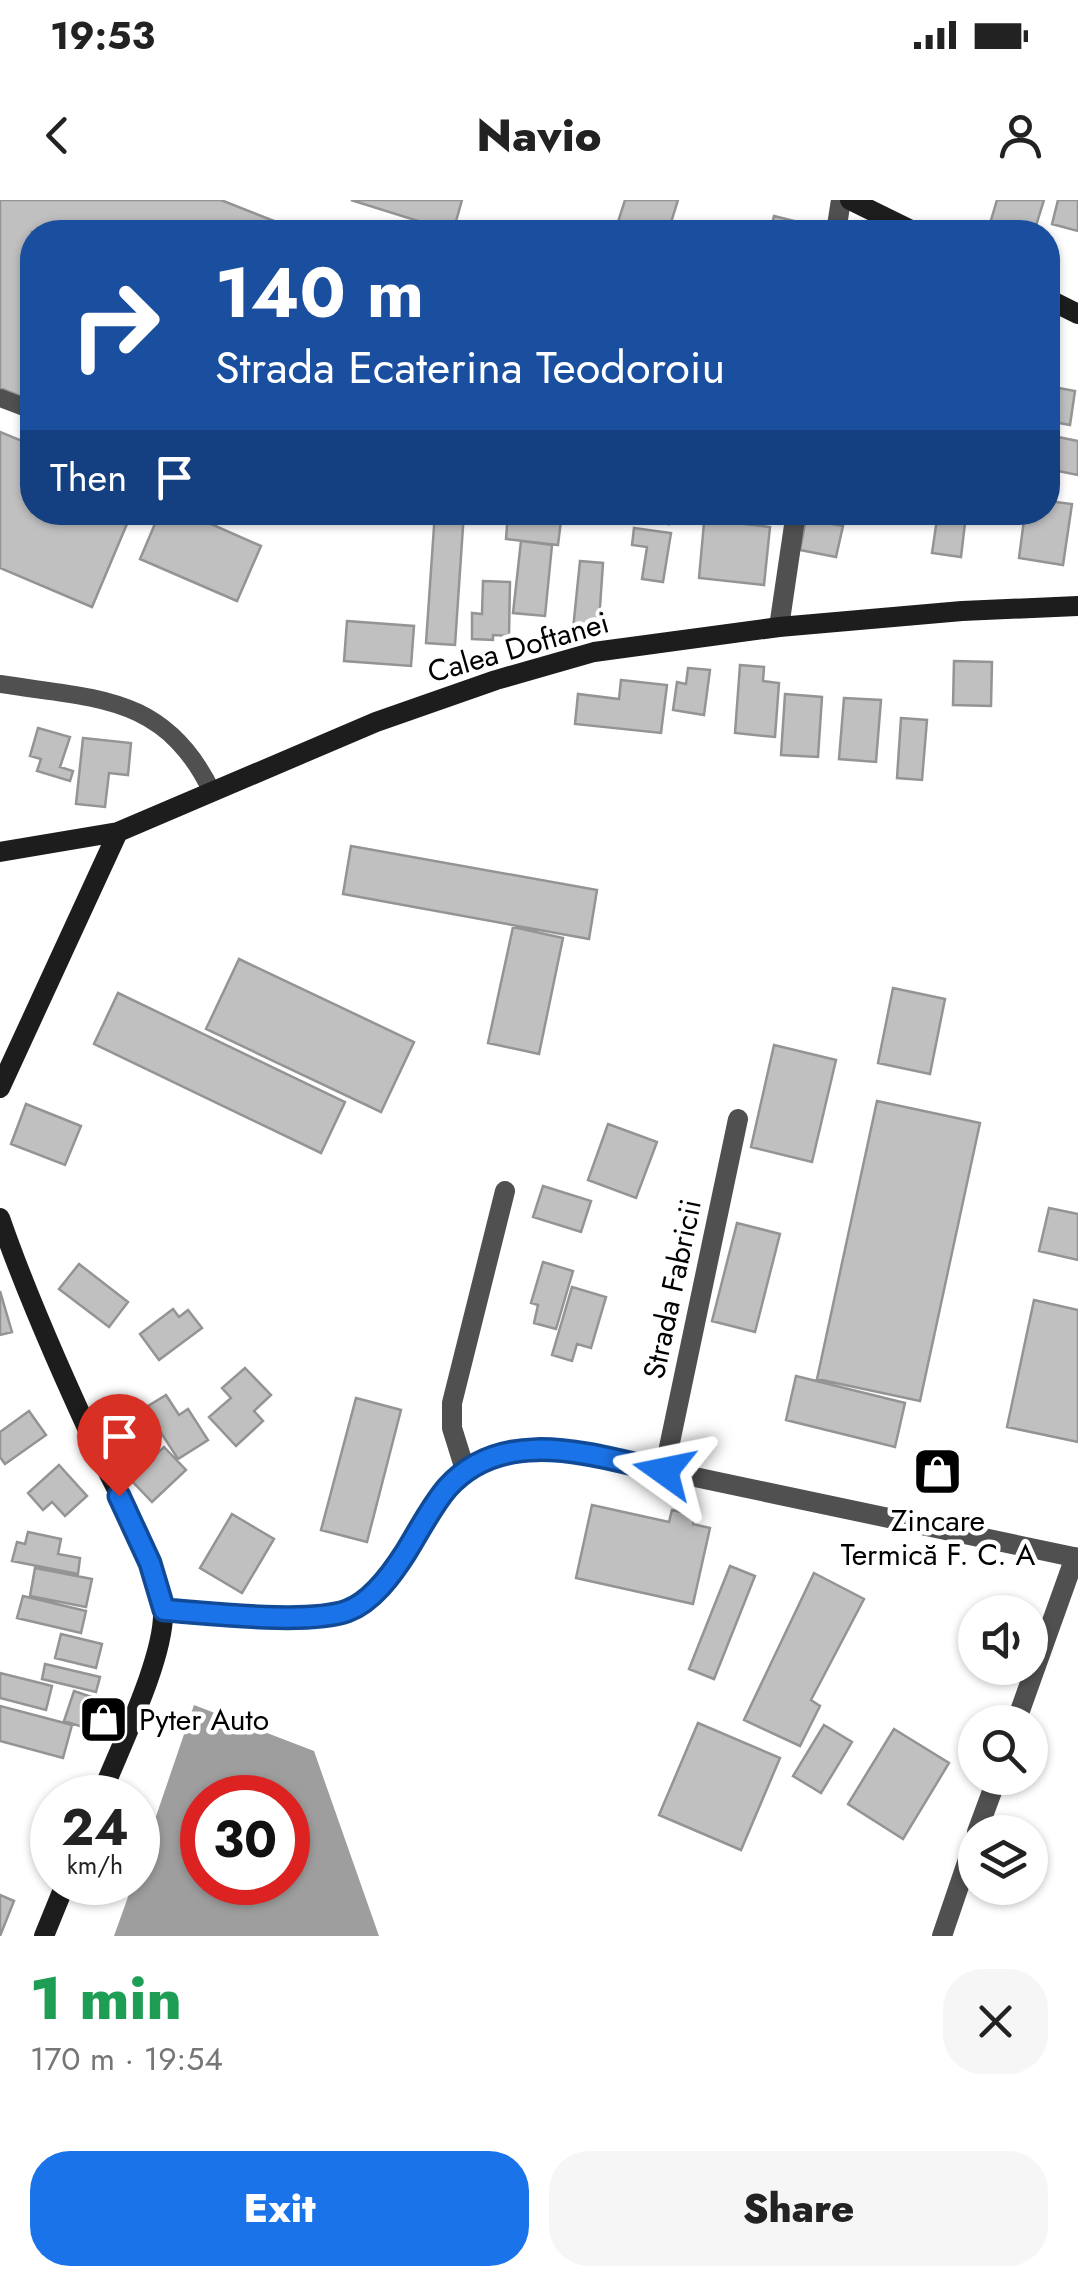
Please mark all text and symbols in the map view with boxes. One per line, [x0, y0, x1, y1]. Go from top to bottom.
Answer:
text: 19:53 [50, 8, 155, 63]
text: Navio [476, 103, 602, 168]
icon: back [30, 108, 85, 163]
icon: person [993, 108, 1048, 163]
text: 140 m [215, 242, 424, 343]
icon: right [50, 260, 180, 390]
text: Strada Ecaterina Teodoroiu [215, 335, 725, 400]
text: Then [50, 450, 127, 505]
icon: arrive [147, 450, 202, 505]
street label: Calea Doftanei [422, 601, 614, 693]
street label: Strada Fabricii [632, 1195, 712, 1383]
pin [77, 1394, 162, 1497]
icon: arrive [92, 1409, 147, 1464]
position arrow [612, 1419, 716, 1523]
shop icon: Zincare Termică F. C. A [912, 1445, 964, 1497]
place label: Zincare Termică F. C. A [841, 1499, 1035, 1576]
map controls [958, 1595, 1048, 1905]
button: sound [958, 1595, 1048, 1685]
shop icon: Pyter Auto [78, 1693, 130, 1745]
place label: Pyter Auto [139, 1698, 269, 1741]
button: search [958, 1705, 1048, 1795]
speed limit sign: 30 [180, 1775, 310, 1905]
text: 24 [61, 1791, 129, 1864]
button: layers [958, 1815, 1048, 1905]
text: km/h [67, 1847, 123, 1883]
text: 1 min [30, 1955, 182, 2042]
button: close [943, 1969, 1048, 2074]
text: 170 m · 19:54 [30, 2036, 223, 2082]
button: Exit [30, 2151, 529, 2266]
button: Share [549, 2151, 1048, 2266]

